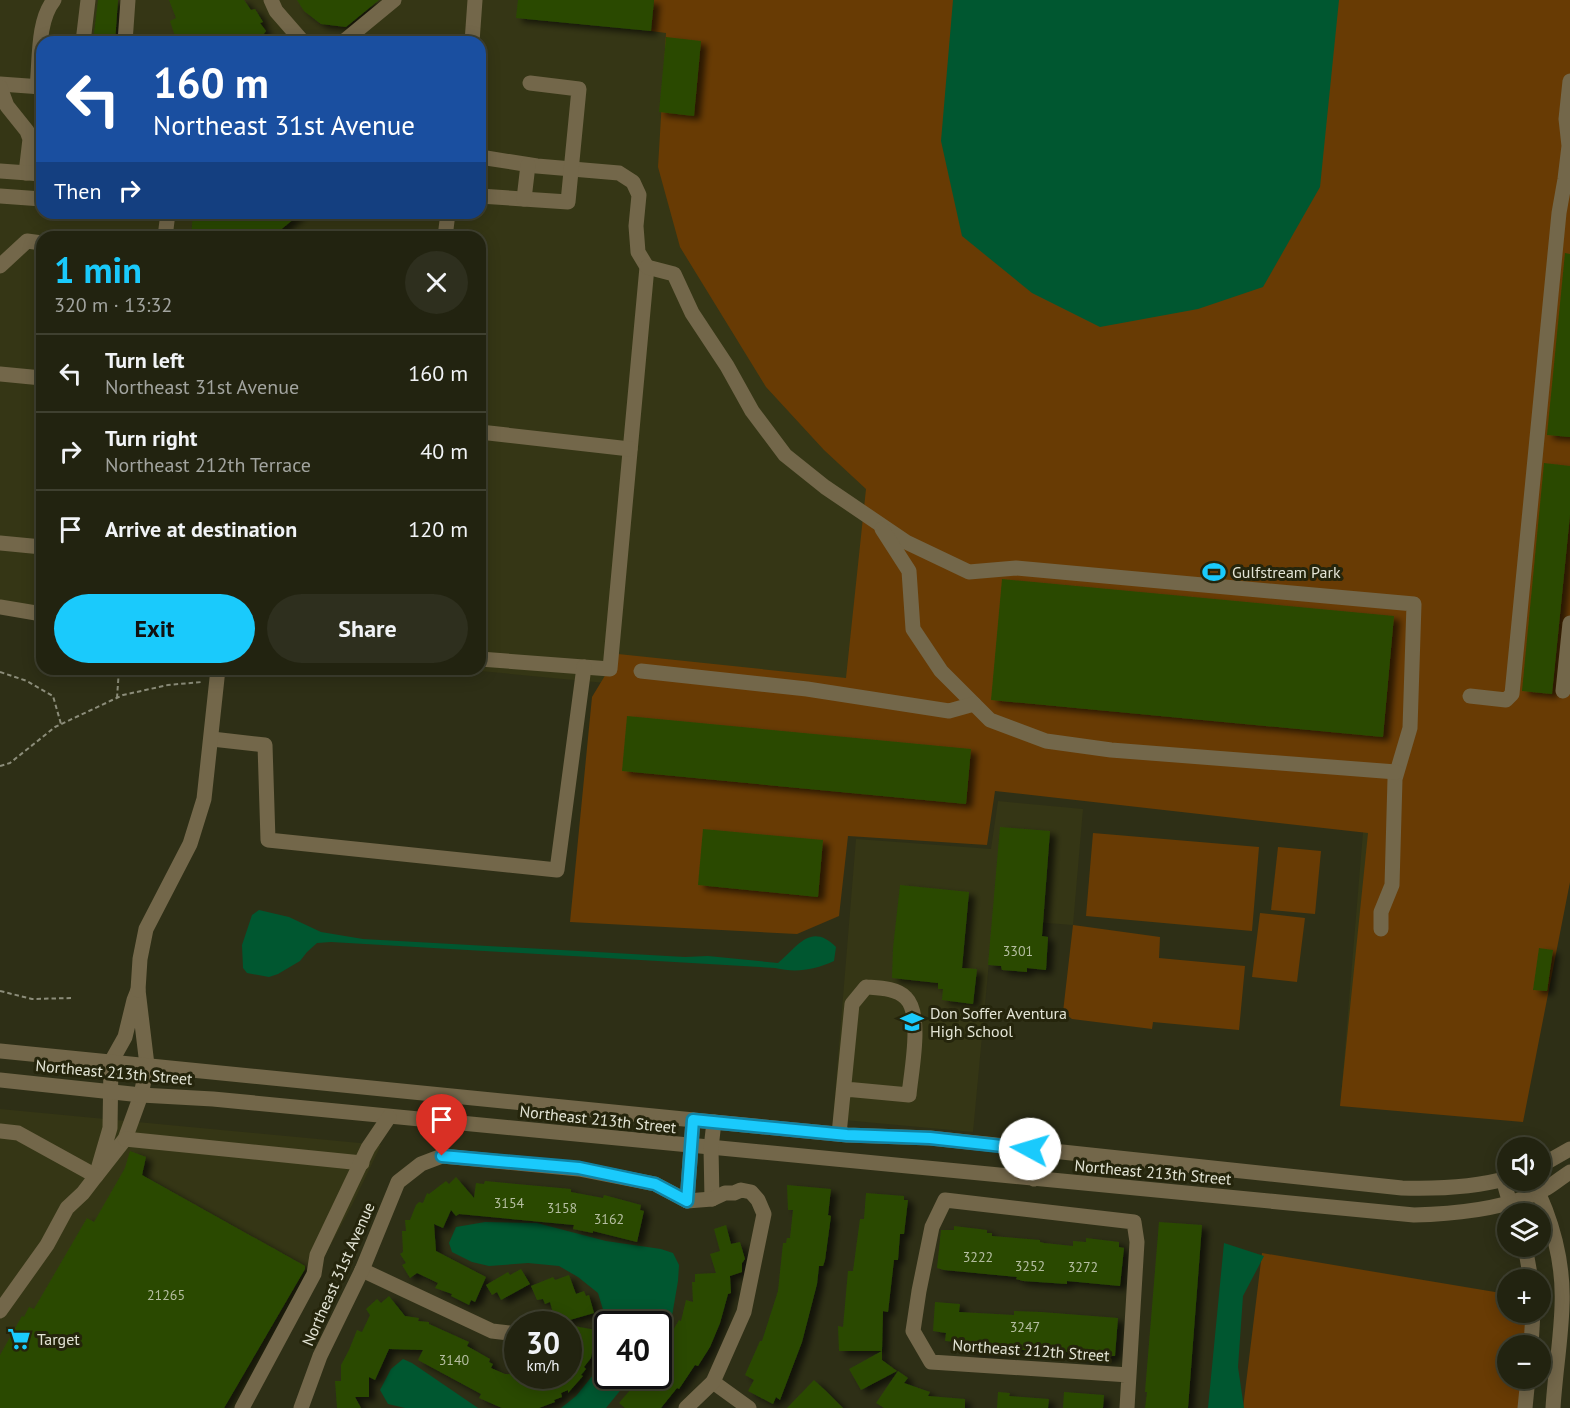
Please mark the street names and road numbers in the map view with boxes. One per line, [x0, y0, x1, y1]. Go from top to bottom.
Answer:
street label: Northeast 213th Street [35, 1055, 194, 1089]
street label: Northeast 213th Street [519, 1101, 678, 1137]
street label: Northeast 213th Street [1074, 1155, 1233, 1189]
street label: Northeast 31st Avenue [297, 1199, 379, 1349]
street label: Northeast 212th Street [952, 1335, 1111, 1366]

